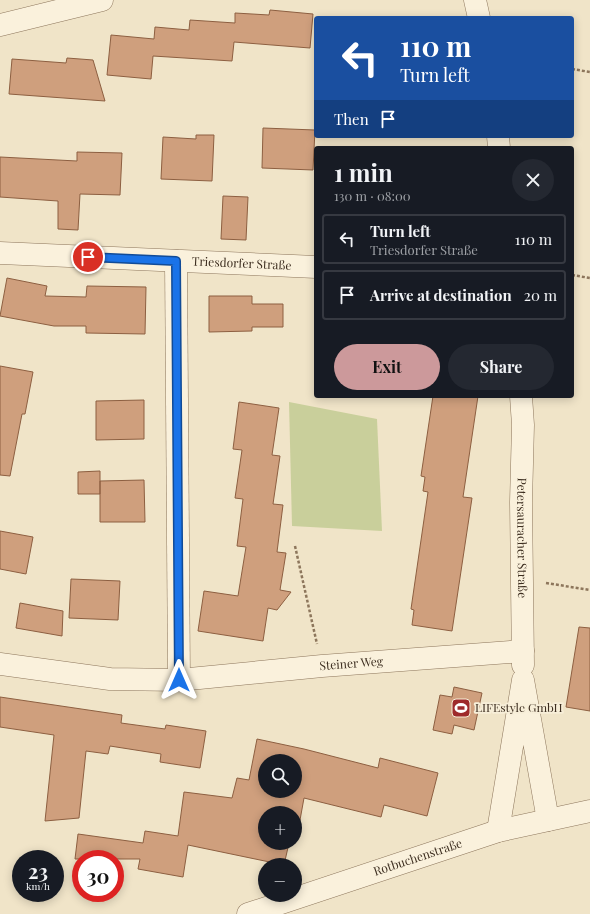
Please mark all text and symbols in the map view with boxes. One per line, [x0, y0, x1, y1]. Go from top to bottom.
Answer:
text: 110 m [400, 27, 471, 64]
icon: left [334, 32, 386, 84]
text: Turn left [400, 63, 470, 87]
icon: arrive [377, 108, 399, 130]
text: Then [334, 109, 369, 129]
text: 1 min [334, 156, 393, 188]
button: close [512, 159, 554, 201]
text: 130 m · 08:00 [334, 187, 411, 204]
text: Turn left [370, 221, 431, 241]
icon: left [336, 228, 358, 250]
text: 110 m [515, 229, 552, 249]
pin [71, 240, 105, 274]
text: Triesdorfer Straße [370, 241, 478, 258]
icon: arrive [77, 246, 99, 268]
street label: Triesdorfer Straße [192, 253, 292, 273]
icon: arrive [336, 284, 358, 306]
text: Arrive at destination [370, 285, 512, 305]
text: 20 m [524, 285, 557, 305]
button: Exit [334, 344, 440, 390]
button: Share [448, 344, 554, 390]
street label: Petersauracher Straße [514, 477, 531, 598]
street label: Steiner Weg [319, 652, 384, 673]
position arrow [158, 659, 200, 701]
sports icon: LIFEstyle GmbH [450, 697, 472, 719]
place label: LIFEstyle GmbH [475, 699, 563, 715]
map controls [258, 754, 302, 902]
button: search [258, 754, 302, 798]
button: + [258, 806, 302, 850]
street label: Rotbuchenstraße [371, 834, 464, 879]
speed limit sign: 30 [72, 850, 124, 902]
text: 23 [28, 857, 48, 884]
button: − [258, 858, 302, 902]
text: km/h [26, 879, 50, 893]

